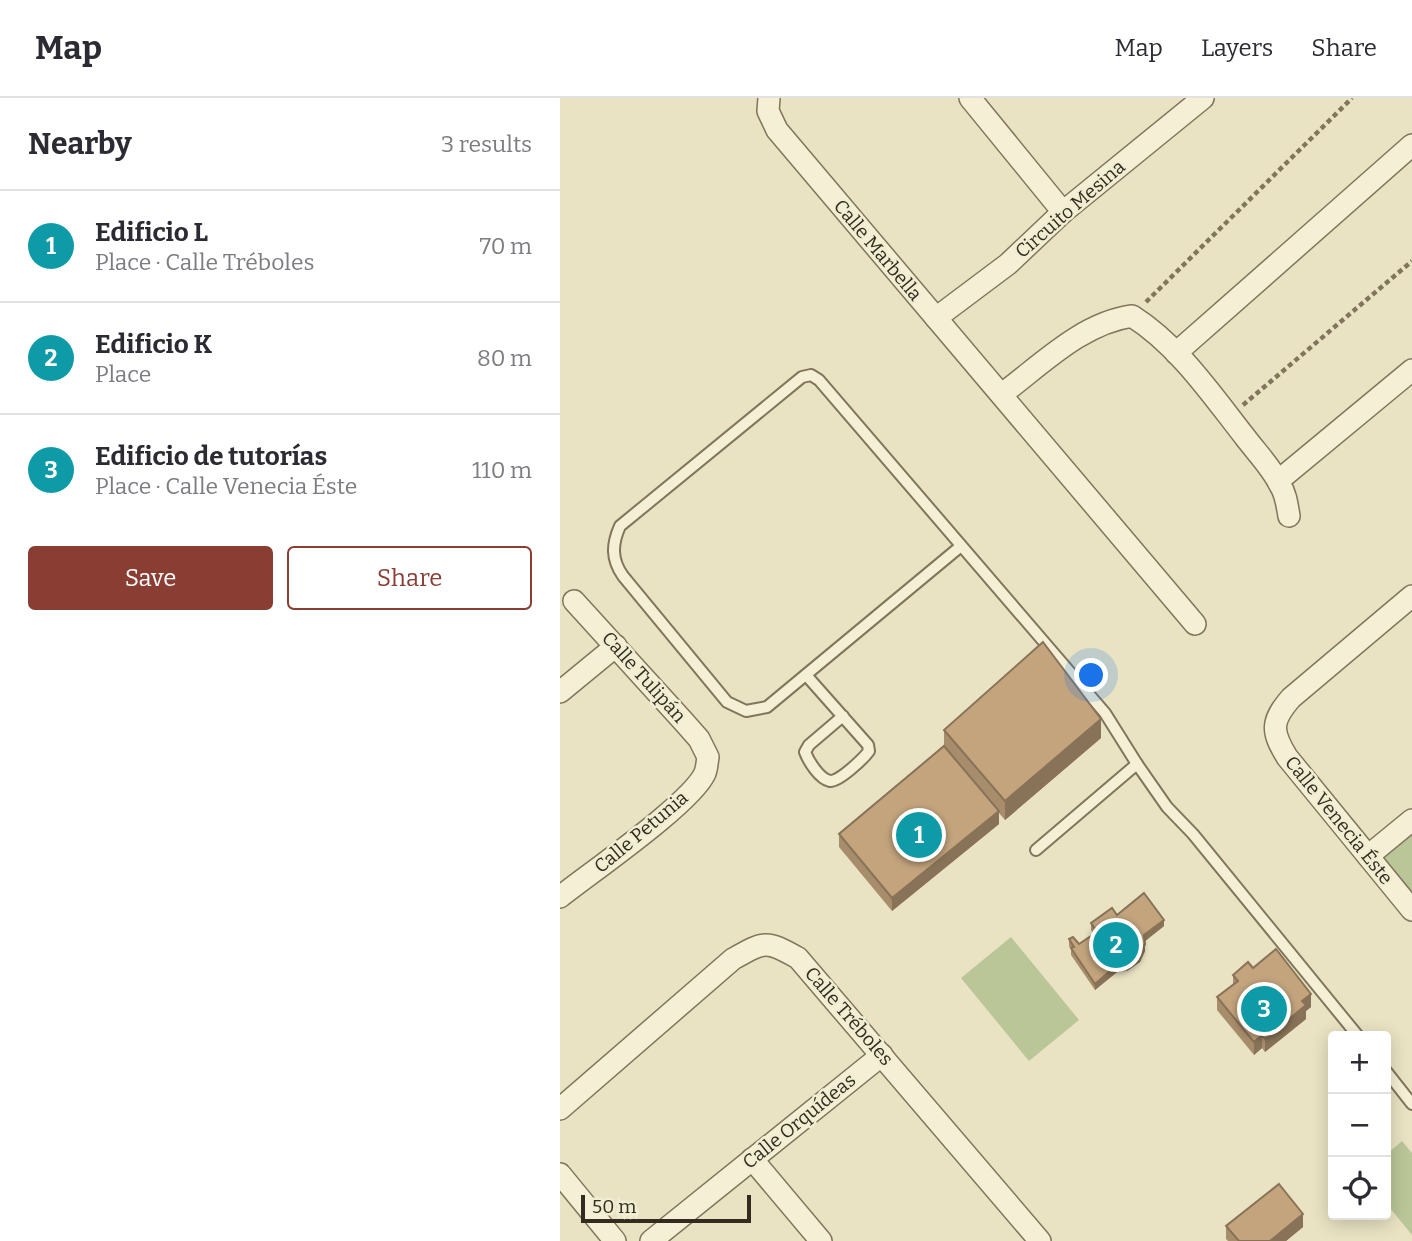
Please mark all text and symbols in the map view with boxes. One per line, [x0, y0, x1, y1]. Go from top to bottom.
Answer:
text: Map [35, 28, 102, 68]
text: Map [1115, 34, 1163, 62]
text: Layers [1201, 34, 1273, 62]
text: Share [1311, 34, 1377, 62]
text: Nearby [28, 126, 132, 162]
text: 3 results [441, 130, 532, 158]
street label: Circuito Mesina [1010, 155, 1130, 263]
street label: Calle Marbella [829, 195, 927, 306]
text: Edificio L [95, 217, 208, 248]
text: 1 [46, 232, 56, 260]
text: 70 m [480, 232, 532, 260]
text: Place · Calle Tréboles [95, 248, 315, 276]
text: Edificio K [95, 329, 212, 360]
text: 2 [45, 344, 57, 372]
text: 80 m [477, 344, 532, 372]
text: Place [95, 360, 151, 388]
text: Edificio de tutorías [95, 441, 327, 472]
text: 3 [44, 456, 58, 484]
text: 110 m [472, 456, 532, 484]
text: Place · Calle Venecia Éste [95, 472, 357, 500]
button: Save [28, 546, 273, 610]
button: Share [287, 546, 532, 610]
street label: Calle Tulipán [597, 627, 691, 727]
your location [1074, 658, 1108, 692]
street label: Calle Venecia Éste [1280, 751, 1398, 889]
street label: Calle Petunia [589, 786, 693, 878]
pin: 1 [896, 809, 942, 861]
pin: 2 [1093, 919, 1139, 971]
street label: Calle Tréboles [800, 962, 898, 1070]
pin: 3 [1241, 983, 1287, 1035]
map controls [1328, 1031, 1391, 1220]
button: + [1328, 1031, 1391, 1094]
street label: Calle Orquídeas [738, 1068, 860, 1174]
button: − [1328, 1094, 1391, 1157]
button: locate [1328, 1157, 1391, 1220]
scale bar [581, 1192, 751, 1224]
text: 50 m [592, 1195, 636, 1218]

